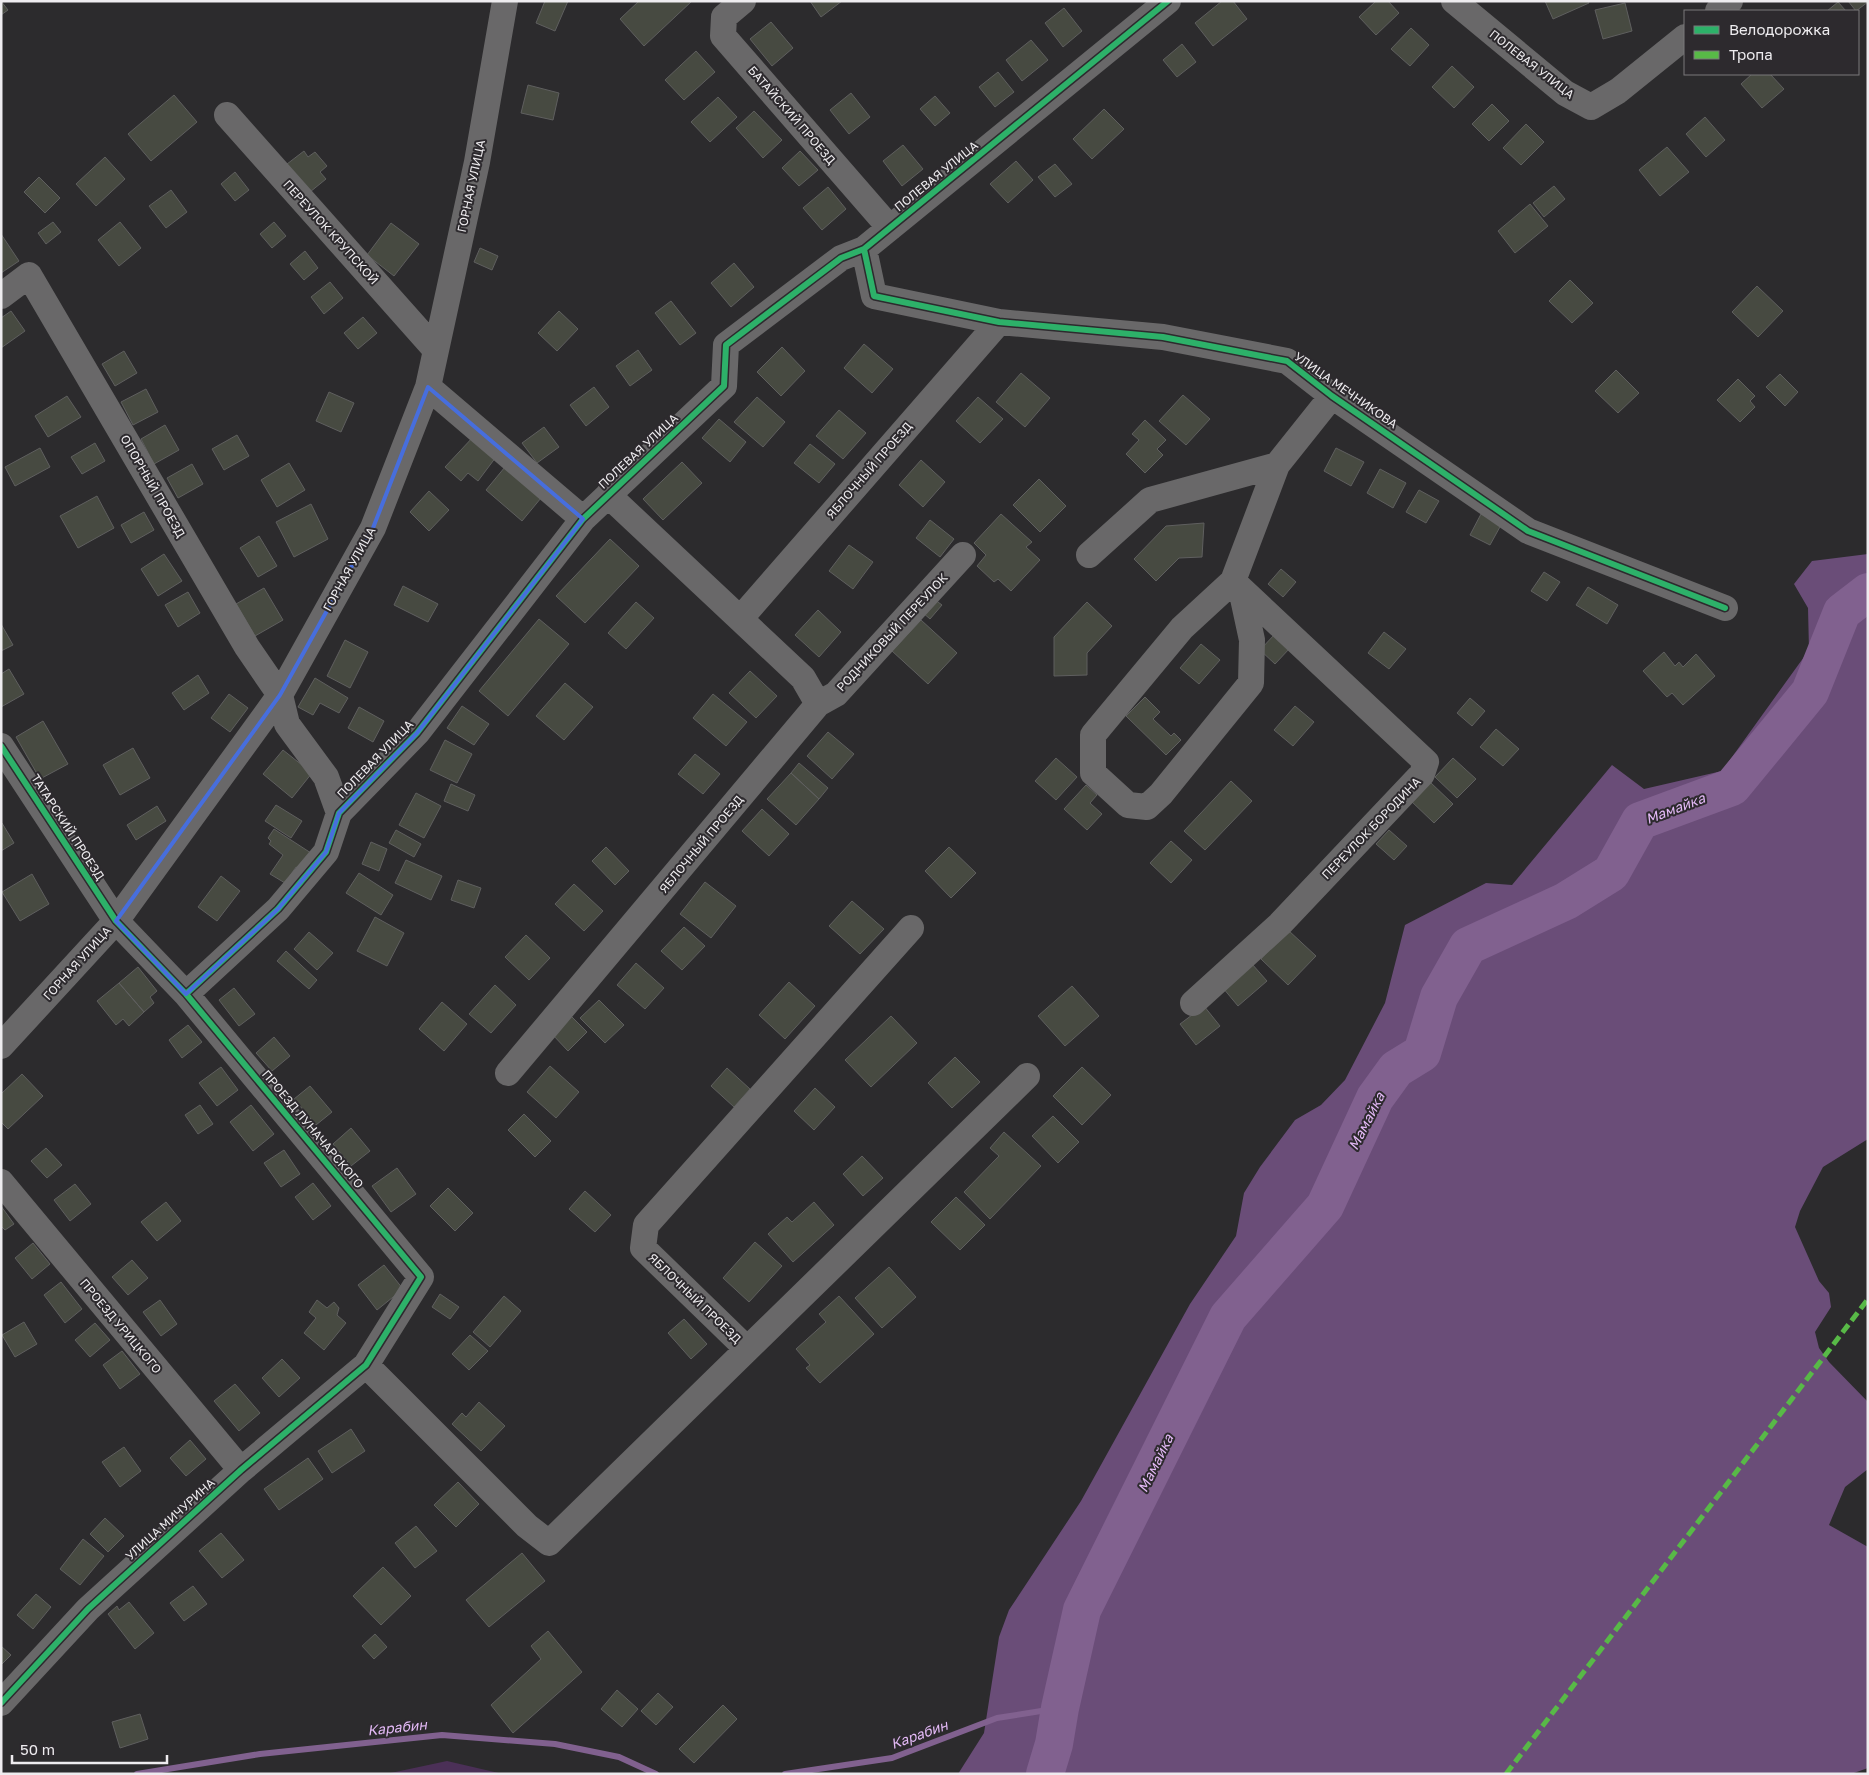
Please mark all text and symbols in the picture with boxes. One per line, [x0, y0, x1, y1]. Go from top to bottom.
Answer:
legend [1684, 10, 1859, 75]
text: Велодорожка [1729, 20, 1830, 38]
street label: ПОЛЕВАЯ УЛИЦА [1487, 26, 1577, 102]
text: Тропа [1729, 45, 1773, 63]
street label: БАТАЙСКИЙ ПРОЕЗД [745, 63, 839, 168]
street label: ГОРНАЯ УЛИЦА [454, 138, 488, 234]
street label: ПОЛЕВАЯ УЛИЦА [891, 138, 981, 214]
street label: ПЕРЕУЛОК КРУПСКОЙ [280, 177, 382, 287]
street label: УЛИЦА МЕЧНИКОВА [1292, 349, 1400, 431]
street label: ПОЛЕВАЯ УЛИЦА [595, 410, 681, 492]
street label: ЯБЛОЧНЫЙ ПРОЕЗД [823, 418, 915, 521]
street label: ОПОРНЫЙ ПРОЕЗД [118, 432, 189, 540]
street label: ГОРНАЯ УЛИЦА [320, 524, 378, 614]
street label: РОДНИКОВЫЙ ПЕРЕУЛОК [833, 569, 951, 694]
street label: ПОЛЕВАЯ УЛИЦА [334, 717, 416, 801]
street label: ТАТАРСКИЙ ПРОЕЗД [28, 771, 108, 883]
street label: ПЕРЕУЛОК БОРОДИНА [1318, 774, 1424, 882]
water label: Мамайка [1643, 789, 1708, 827]
street label: ЯБЛОЧНЫЙ ПРОЕЗД [656, 792, 746, 896]
street label: ГОРНАЯ УЛИЦА [40, 923, 114, 1003]
street label: ПРОЕЗД ЛУНАЧАРСКОГО [259, 1067, 367, 1191]
water label: Мамайка [1344, 1088, 1388, 1153]
street label: ЯБЛОЧНЫЙ ПРОЕЗД [646, 1250, 745, 1346]
street label: ПРОЕЗД УРИЦКОГО [77, 1276, 165, 1377]
water label: Мамайка [1134, 1430, 1177, 1495]
street label: УЛИЦА МИЧУРИНА [122, 1475, 218, 1563]
water label: Карабин [367, 1715, 429, 1739]
water label: Карабин [888, 1715, 951, 1752]
scale bar [12, 1732, 168, 1764]
text: 50 m [20, 1740, 55, 1758]

